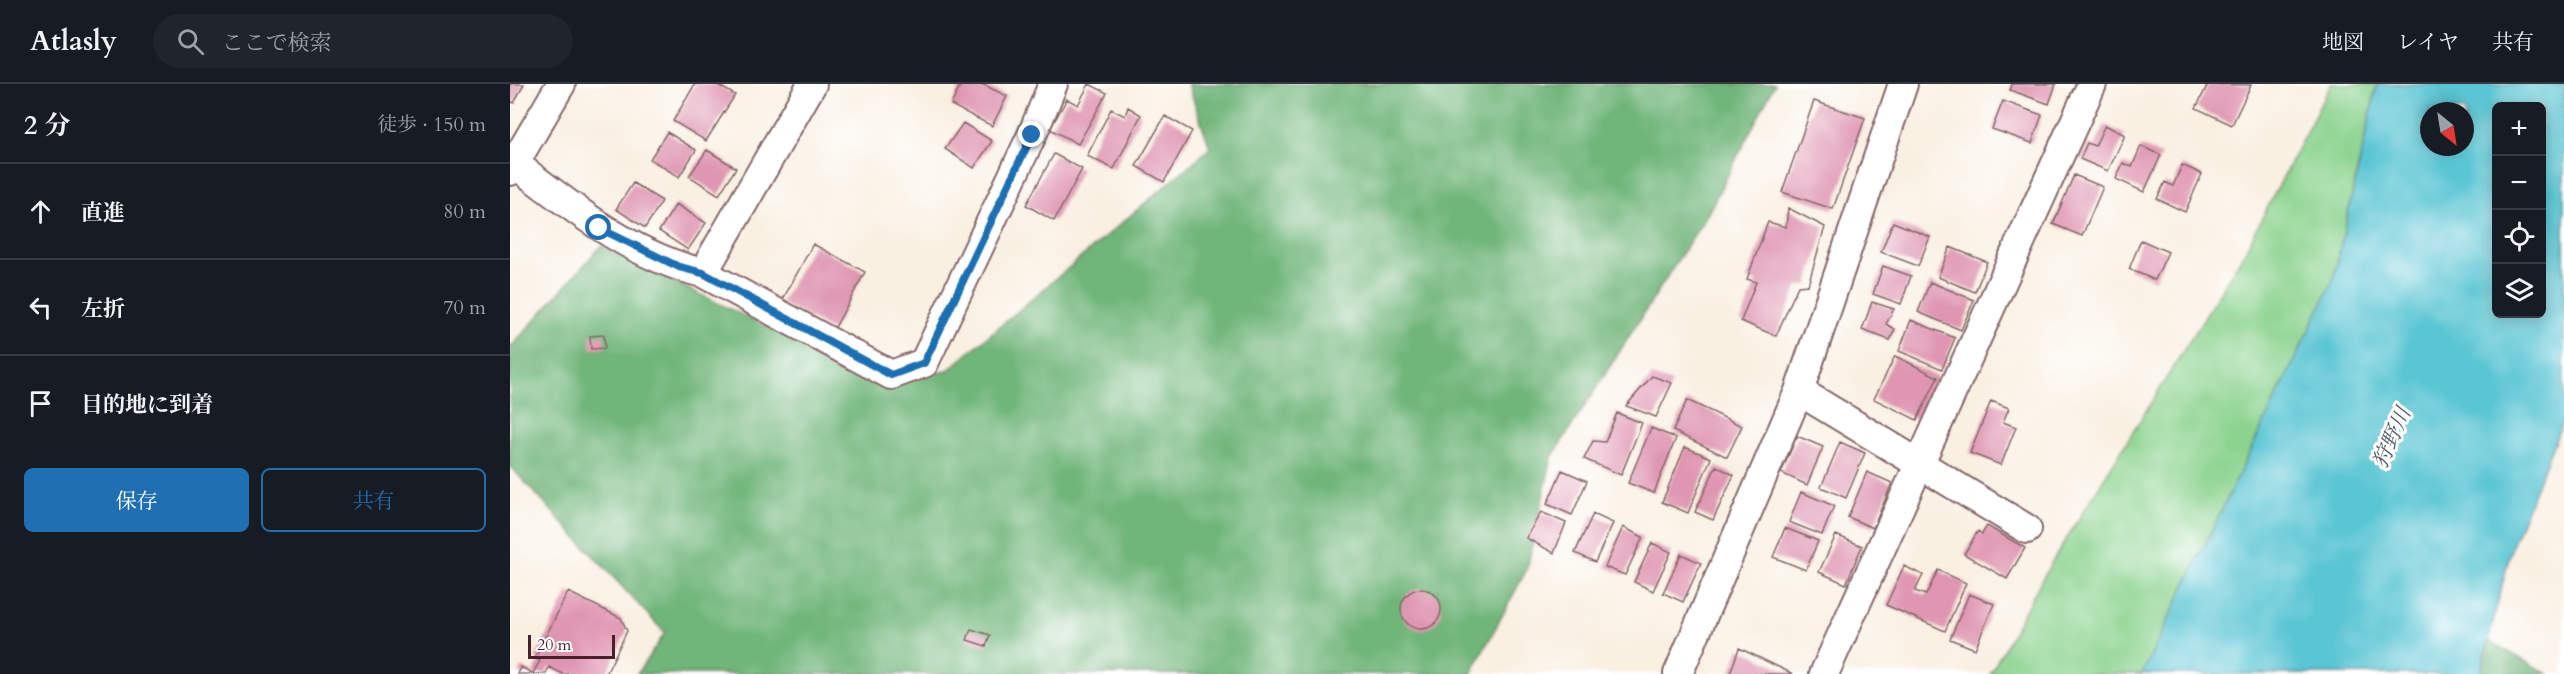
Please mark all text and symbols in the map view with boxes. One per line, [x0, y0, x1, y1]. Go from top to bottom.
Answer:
search box [153, 14, 573, 68]
text: Atlasly [30, 22, 117, 60]
icon: search [174, 25, 207, 58]
text: ここで検索 [222, 28, 332, 58]
text: 地図 [2322, 28, 2364, 57]
text: レイヤ [2397, 28, 2459, 57]
text: 共有 [2492, 28, 2534, 57]
north arrow [2420, 102, 2474, 156]
map controls [2492, 102, 2546, 318]
button: + [2492, 102, 2546, 156]
text: 2 分 [24, 108, 70, 143]
text: 徒歩 · 150 m [377, 111, 486, 138]
route end [1018, 121, 1044, 147]
button: − [2492, 156, 2546, 210]
icon: ahead [24, 195, 57, 228]
text: 直進 [81, 198, 125, 228]
text: 80 m [443, 198, 486, 225]
button: locate [2492, 210, 2546, 264]
route start [585, 214, 611, 240]
button: layers [2492, 264, 2546, 318]
icon: left [24, 291, 57, 324]
text: 左折 [81, 294, 125, 324]
text: 70 m [443, 294, 486, 321]
icon: arrive [24, 387, 57, 420]
text: 目的地に到着 [81, 390, 213, 420]
water label: 狩野川 [2366, 401, 2419, 473]
button: 保存 [24, 468, 249, 532]
button: 共有 [261, 468, 486, 532]
scale bar [528, 632, 615, 660]
text: 20 m [537, 634, 571, 656]

